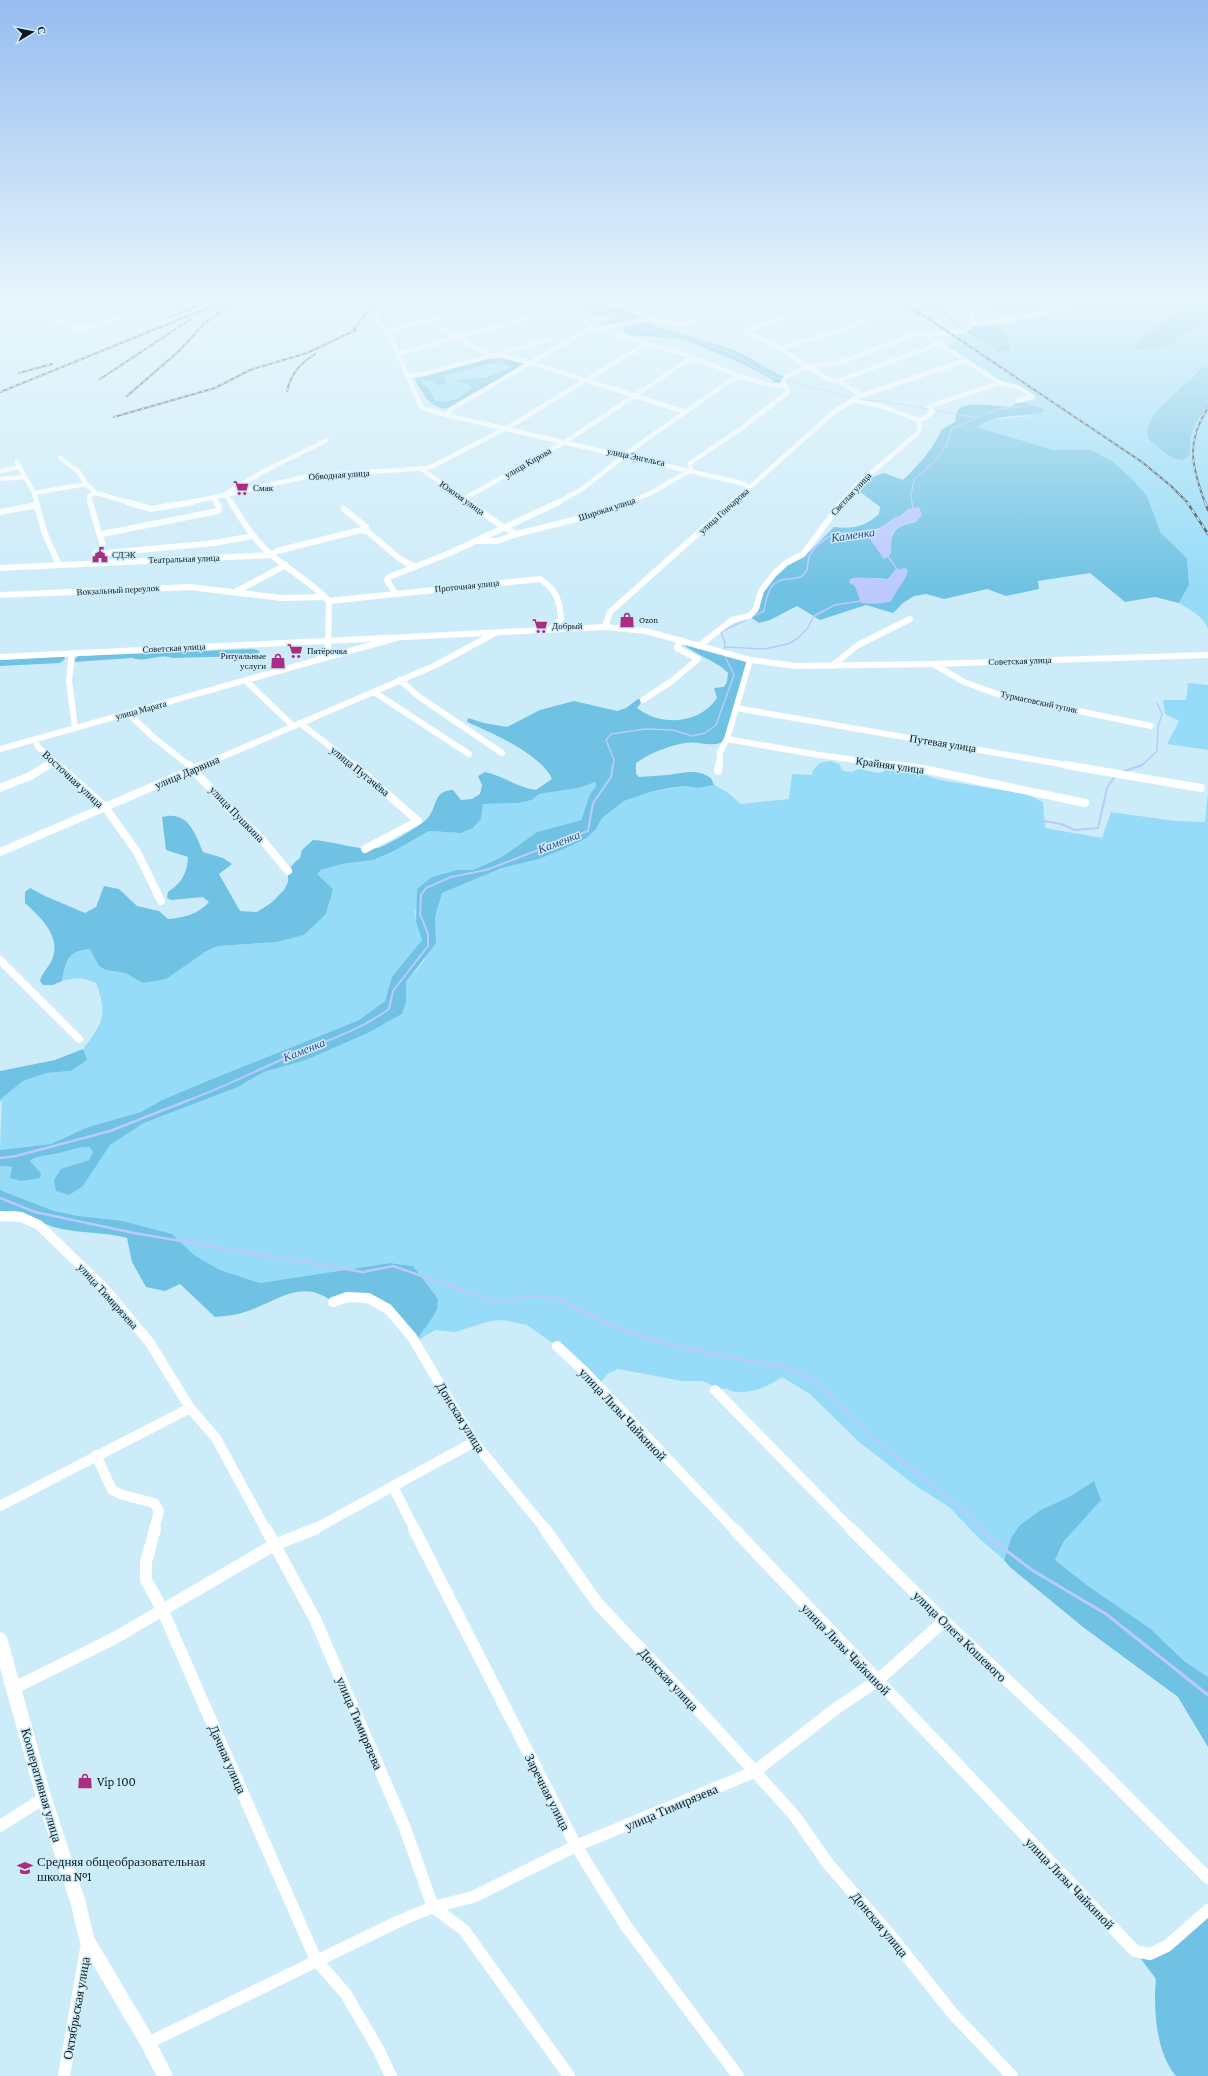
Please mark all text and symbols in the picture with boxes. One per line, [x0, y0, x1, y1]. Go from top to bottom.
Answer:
north arrow [12, 12, 52, 52]
text: С [35, 25, 48, 35]
street label: улица Кирова [503, 446, 553, 480]
street label: улица Энгельса [606, 446, 666, 468]
street label: Обводная улица [308, 468, 370, 482]
street label: Светлая улица [829, 471, 873, 517]
supermarket icon: Смак [232, 479, 250, 497]
street label: Южная улица [438, 479, 486, 517]
place label: Смак [253, 483, 274, 493]
street label: улица Гончарова [697, 486, 751, 536]
street label: Широкая улица [577, 495, 637, 523]
water label: Каменка [829, 525, 876, 545]
public building icon: СДЭК [91, 546, 109, 564]
place label: СДЭК [112, 550, 137, 560]
street label: Театральная улица [148, 553, 220, 565]
street label: Проточная улица [434, 578, 500, 594]
street label: Вокзальный переулок [76, 583, 160, 597]
shop icon: Ozon [618, 611, 636, 629]
place label: Ozon [639, 615, 658, 625]
supermarket icon: Добрый [531, 617, 549, 635]
place label: Добрый [552, 621, 583, 631]
street label: Советская улица [142, 641, 206, 655]
supermarket icon: Пятёрочка [286, 642, 304, 660]
place label: Пятёрочка [307, 646, 347, 656]
place label: Ритуальные услуги [220, 651, 266, 671]
shop icon: Ритуальные услуги [269, 652, 287, 670]
street label: Советская улица [988, 655, 1052, 667]
street label: Турмасовский тупик [1000, 689, 1079, 715]
street label: улица Марата [114, 698, 168, 722]
street label: Путевая улица [909, 732, 977, 754]
street label: улица Пугачёва [328, 744, 392, 798]
street label: Восточная улица [40, 748, 106, 810]
street label: улица Дарвина [153, 753, 221, 791]
street label: Крайняя улица [855, 754, 925, 776]
street label: улица Пушкина [207, 784, 267, 845]
water label: Каменка [535, 828, 582, 857]
water label: Каменка [280, 1035, 327, 1065]
street label: улица Тимирязева [75, 1261, 141, 1331]
street label: улица Лизы Чайкиной [576, 1365, 670, 1464]
street label: Донская улица [433, 1379, 488, 1456]
street label: улица Олега Кошевого [910, 1588, 1009, 1685]
street label: улица Лизы Чайкиной [798, 1600, 893, 1698]
street label: Донская улица [636, 1645, 702, 1714]
street label: улица Тимирязева [333, 1675, 386, 1772]
street label: Дачная улица [206, 1722, 250, 1796]
street label: Кооперативная улица [18, 1726, 65, 1844]
street label: Заречная улица [522, 1751, 573, 1833]
shop icon: Vip 100 [76, 1772, 94, 1790]
place label: Vip 100 [97, 1774, 136, 1789]
street label: улица Тимирязева [623, 1781, 720, 1834]
street label: улица Лизы Чайкиной [1022, 1834, 1117, 1932]
place label: Средняя общеобразовательная школа №1 [37, 1854, 206, 1884]
school or university icon: Средняя общеобразовательная школа №1 [16, 1859, 34, 1877]
street label: Донская улица [848, 1889, 911, 1960]
street label: Октябрьская улица [60, 1955, 93, 2061]

